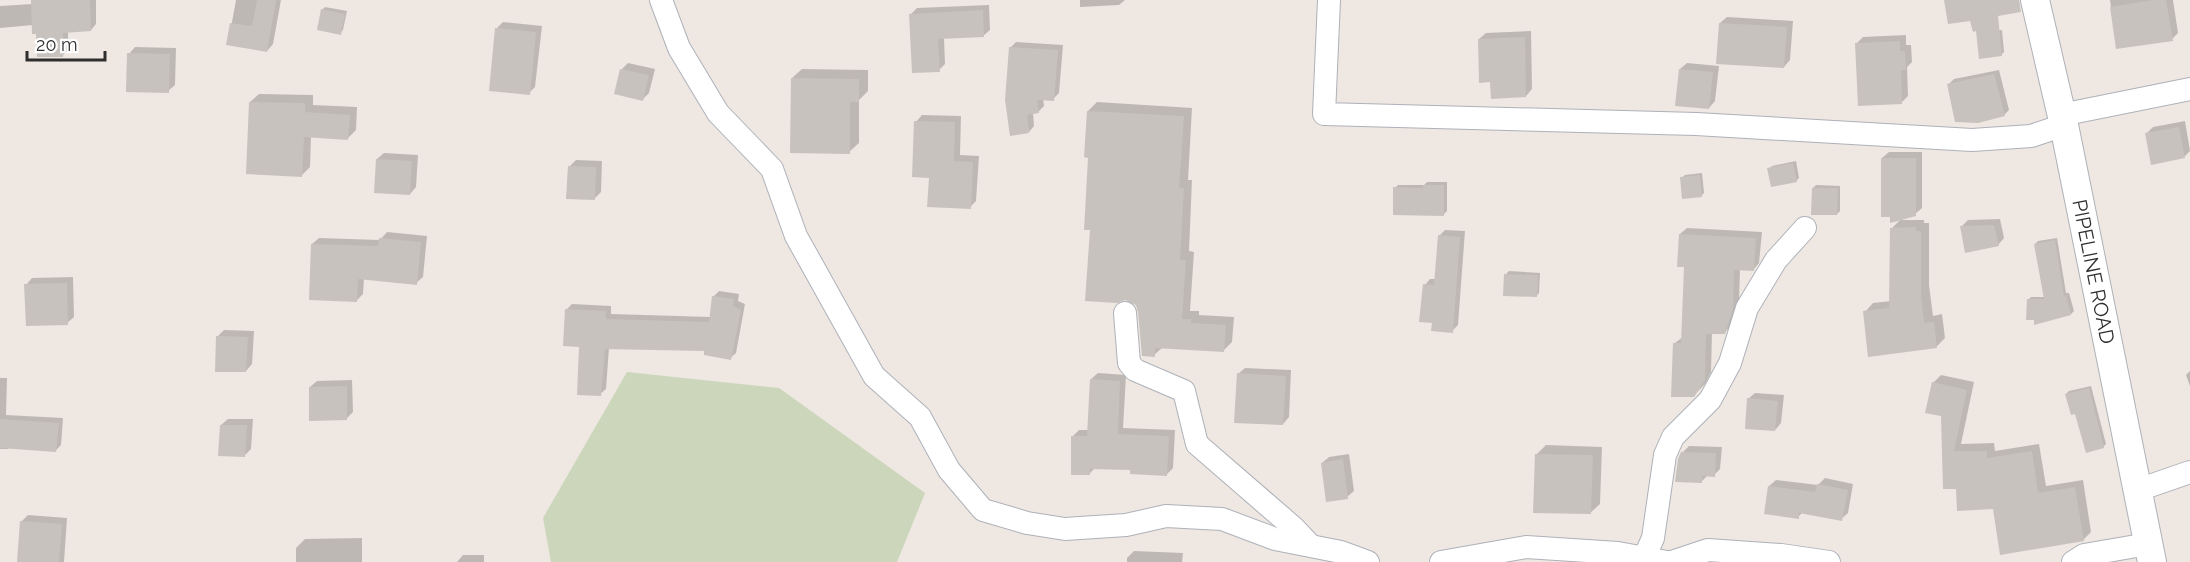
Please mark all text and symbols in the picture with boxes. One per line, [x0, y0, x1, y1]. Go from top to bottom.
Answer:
scale bar [27, 24, 105, 62]
text: 20 m [36, 34, 78, 55]
street label: PIPELINE ROAD [2067, 197, 2120, 346]

